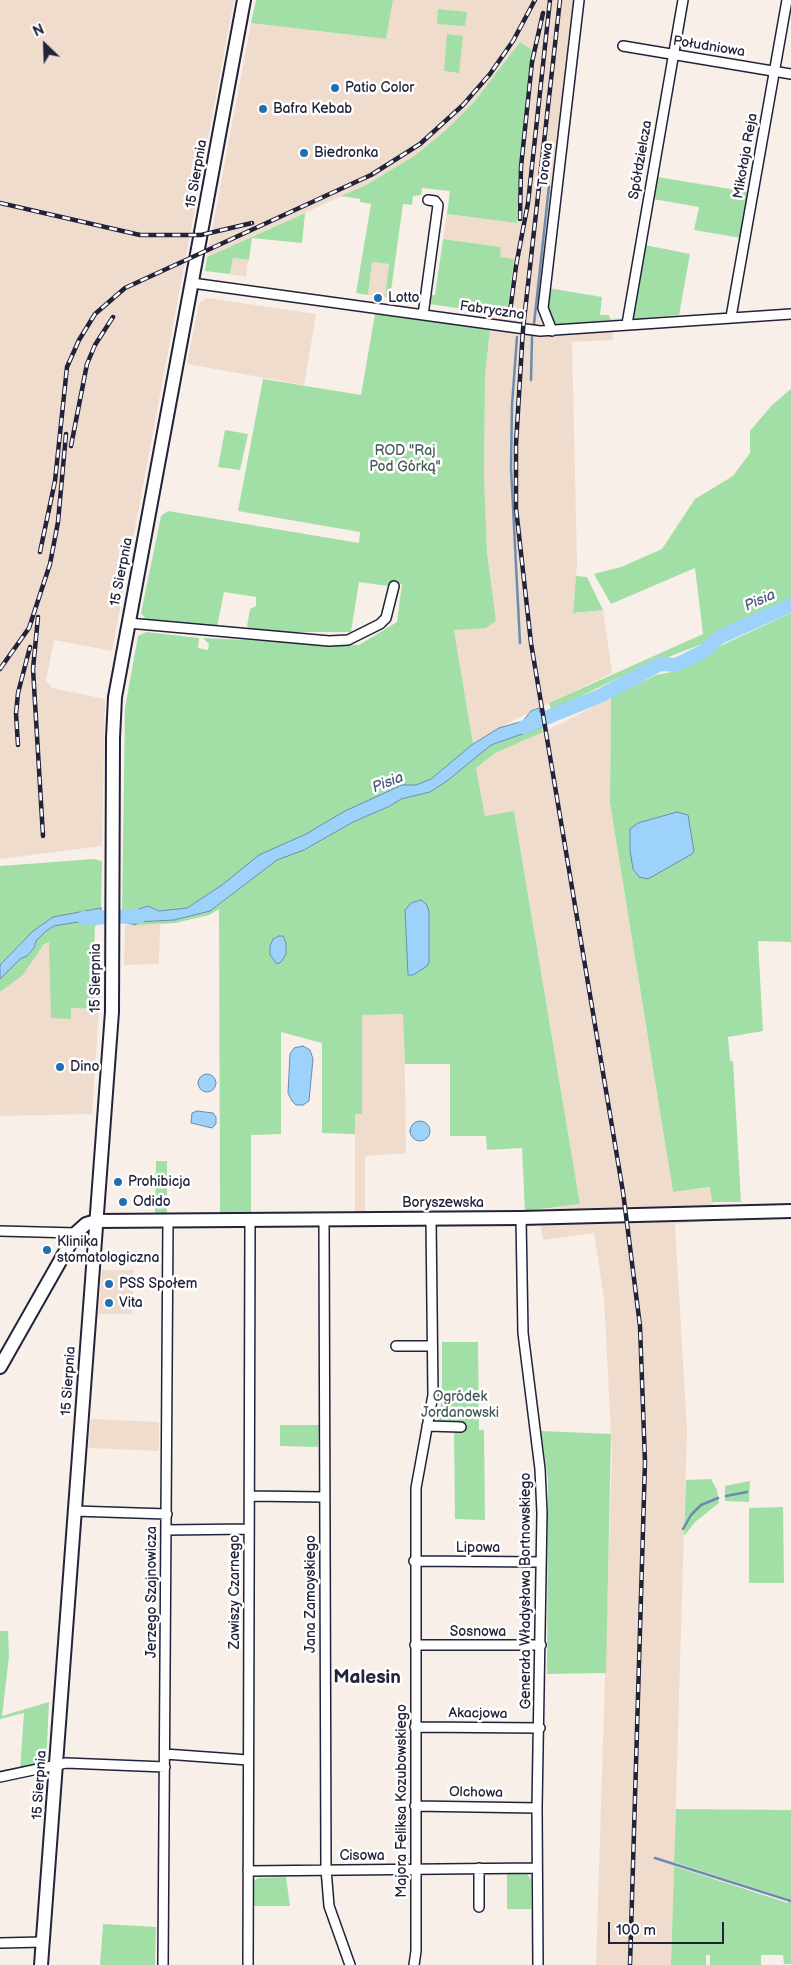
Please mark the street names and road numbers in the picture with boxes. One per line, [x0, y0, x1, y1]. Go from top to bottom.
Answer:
street label: Południowa [672, 33, 746, 61]
street label: Mikołaja Reja [730, 112, 762, 200]
street label: Spółdzielcza [626, 119, 656, 201]
street label: 15 Sierpnia [183, 138, 211, 210]
street label: Torowa [535, 142, 557, 188]
street label: Fabryczna [458, 298, 526, 324]
street label: 15 Sierpnia [107, 536, 137, 608]
street label: 15 Sierpnia [88, 943, 104, 1013]
street label: Boryszewska [402, 1195, 484, 1211]
street label: 15 Sierpnia [58, 1346, 80, 1416]
street label: Generała Władysława Bortnowskiego [518, 1473, 534, 1709]
street label: Jerzego Szajnowicza [144, 1526, 160, 1658]
street label: Zawiszy Czarnego [227, 1535, 243, 1649]
street label: Jana Zamoyskiego [303, 1535, 319, 1653]
street label: Lipowa [456, 1540, 500, 1556]
street label: Sosnowa [450, 1624, 506, 1640]
street label: Majora Feliksa Kozubowskiego [394, 1704, 410, 1898]
street label: Akacjowa [448, 1705, 508, 1723]
street label: 15 Sierpnia [29, 1750, 51, 1820]
street label: Olchowa [449, 1784, 503, 1802]
street label: Cisowa [339, 1848, 385, 1864]

